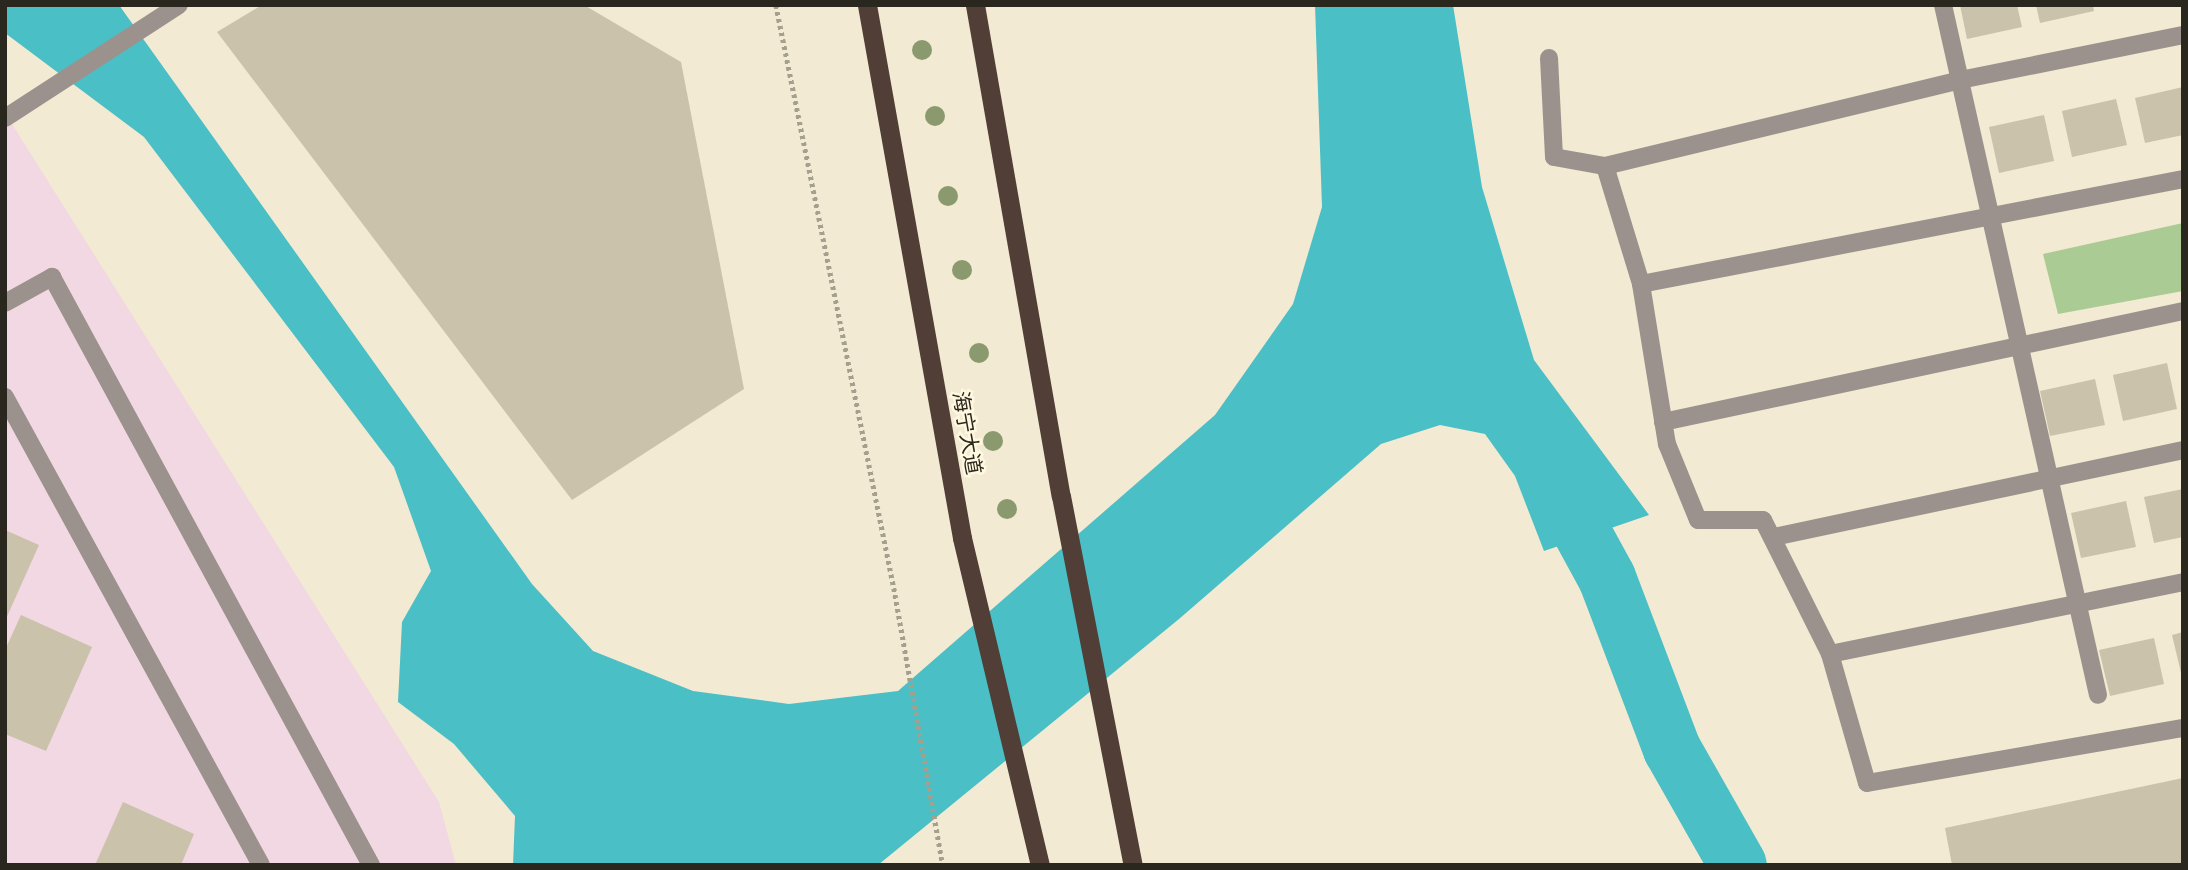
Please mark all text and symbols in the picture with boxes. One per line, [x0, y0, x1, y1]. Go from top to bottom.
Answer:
street label: 海宁大道 [947, 389, 987, 477]

